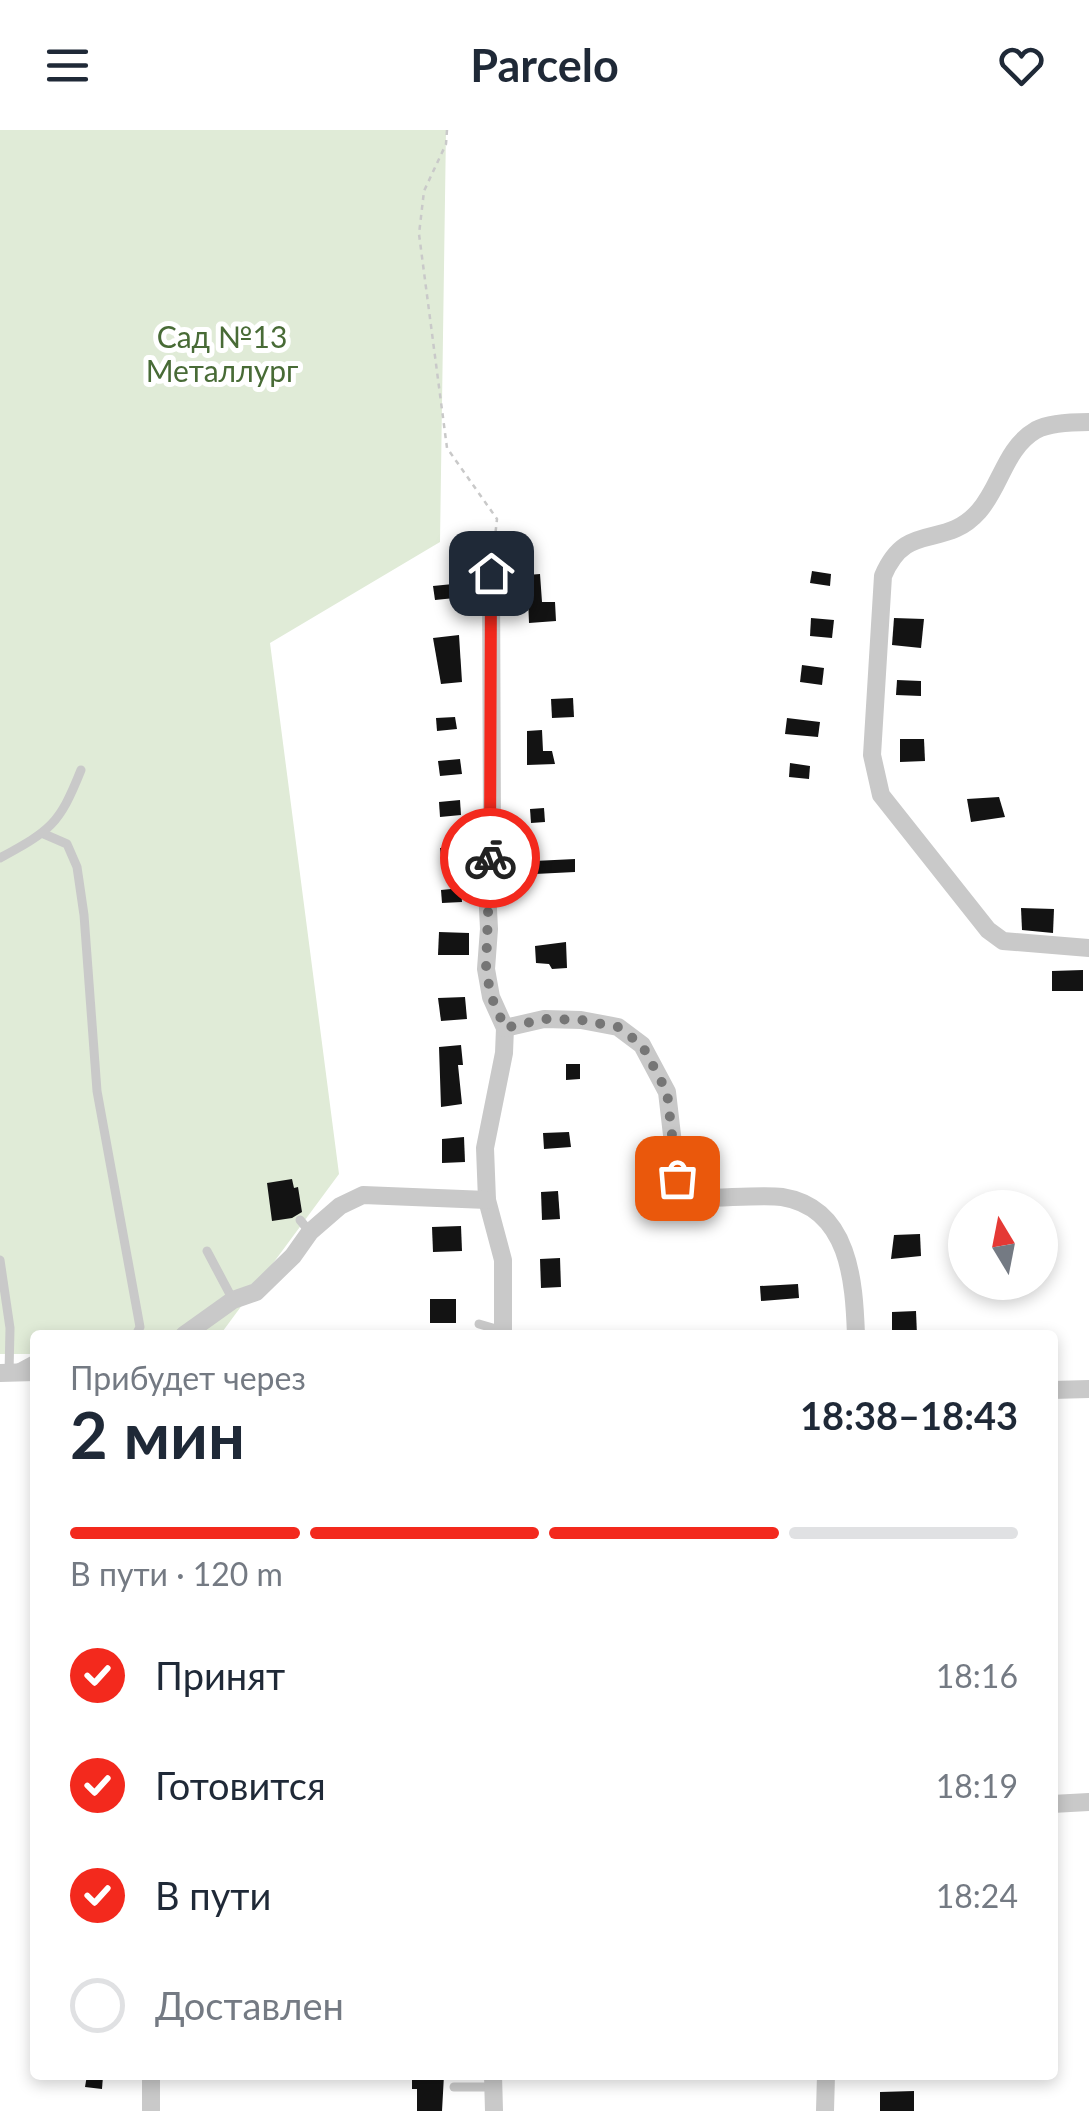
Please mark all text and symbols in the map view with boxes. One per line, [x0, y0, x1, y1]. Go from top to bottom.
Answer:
icon: menu [40, 38, 95, 93]
text: Parcelo [470, 38, 619, 92]
icon: heart [994, 38, 1049, 93]
park label: Сад №13 Металлург [146, 318, 298, 388]
pin [449, 531, 534, 616]
icon: home [464, 546, 519, 601]
courier [440, 808, 540, 908]
icon: bike [463, 831, 518, 886]
pin [635, 1136, 720, 1221]
icon: bag [650, 1151, 705, 1206]
north arrow [948, 1190, 1058, 1300]
map controls [948, 1190, 1058, 1300]
text: Прибудет через [70, 1358, 306, 1397]
text: 18:38–18:43 [800, 1392, 1018, 1438]
text: 2 мин [70, 1395, 245, 1473]
text: В пути · 120 m [70, 1554, 283, 1593]
icon: check [70, 1648, 125, 1703]
text: Принят [155, 1652, 285, 1698]
text: 18:16 [936, 1656, 1018, 1695]
icon: check [70, 1758, 125, 1813]
text: Готовится [155, 1762, 326, 1808]
text: 18:19 [936, 1766, 1018, 1805]
icon: check [70, 1868, 125, 1923]
text: В пути [155, 1872, 271, 1918]
text: 18:24 [936, 1876, 1018, 1915]
text: Доставлен [155, 1982, 344, 2028]

